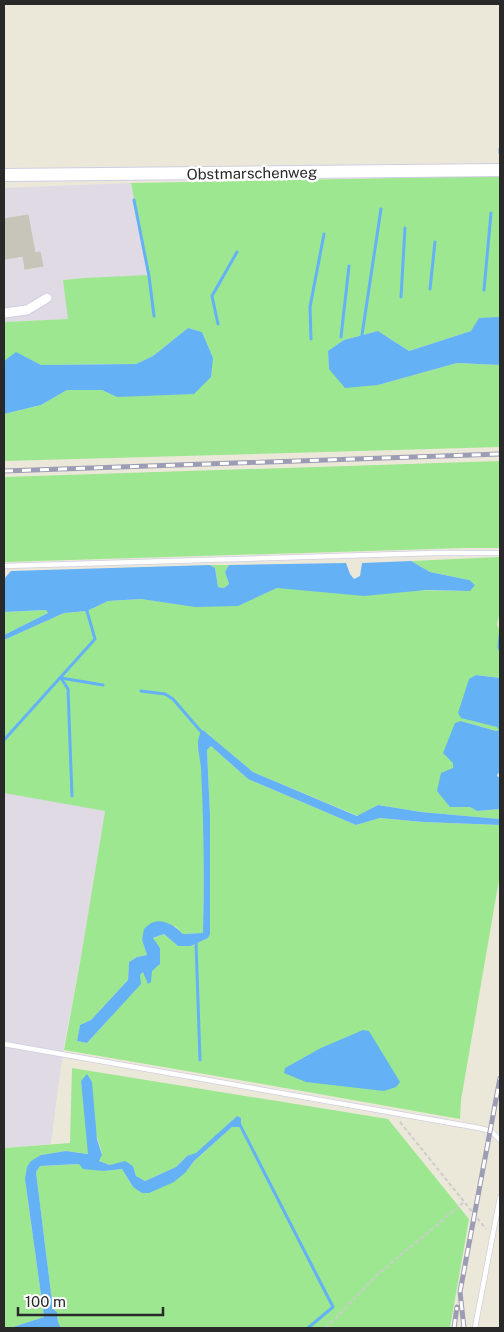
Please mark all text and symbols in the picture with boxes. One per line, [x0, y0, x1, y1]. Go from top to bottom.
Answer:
street label: Obstmarschenweg [187, 163, 317, 183]
scale bar [18, 1284, 162, 1316]
text: 100 m [25, 1293, 66, 1310]

